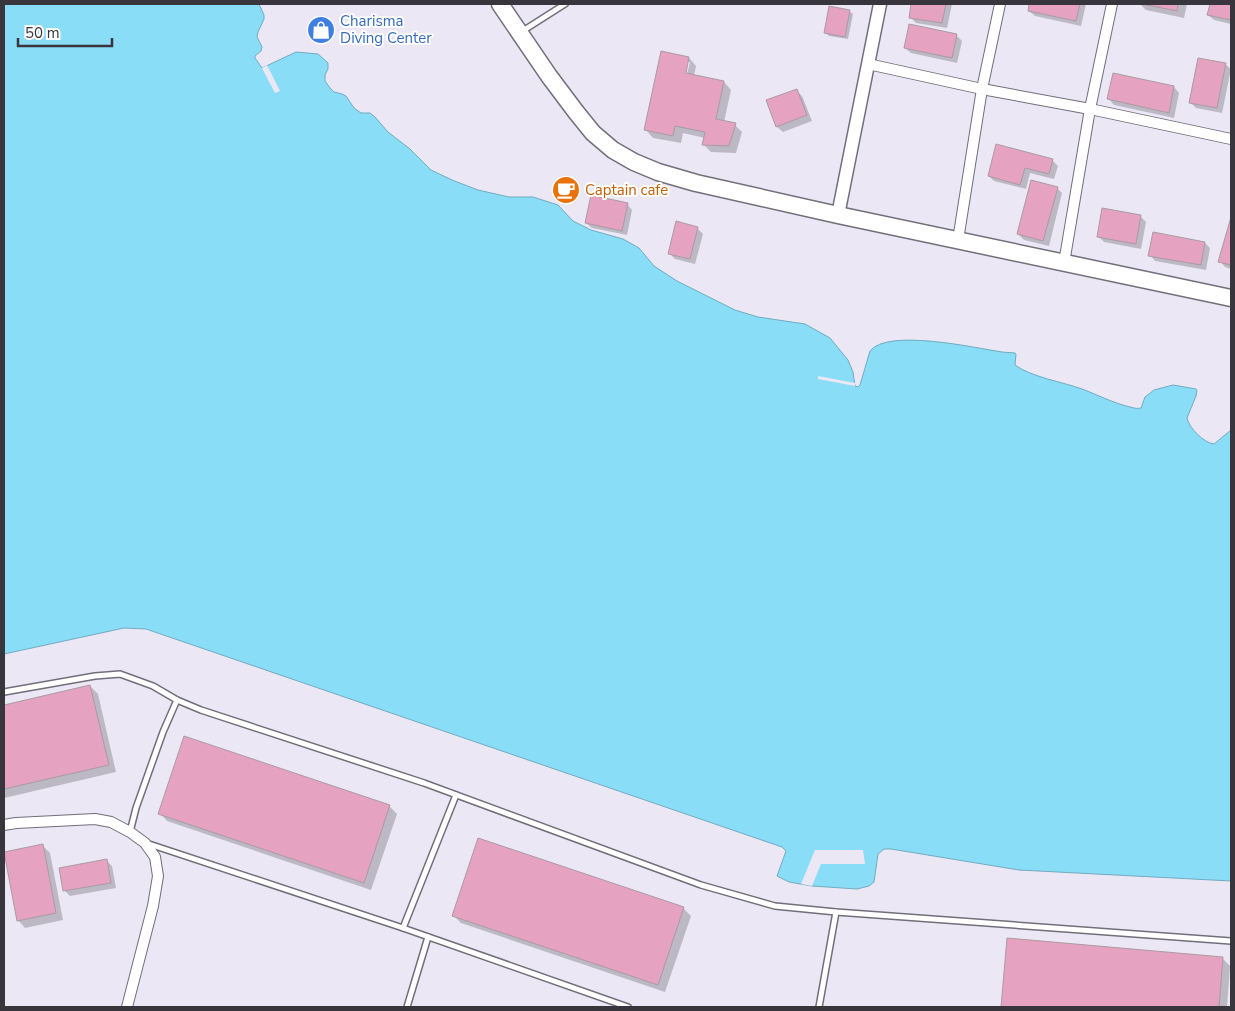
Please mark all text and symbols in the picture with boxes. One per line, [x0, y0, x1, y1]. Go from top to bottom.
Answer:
place label: Charisma Diving Center [340, 11, 432, 48]
scale bar [18, 15, 111, 47]
shop icon: Charisma Diving Center [306, 15, 336, 45]
text: 50 m [25, 23, 60, 43]
cafe icon: Captain cafe [551, 175, 581, 205]
place label: Captain cafe [585, 180, 668, 200]

